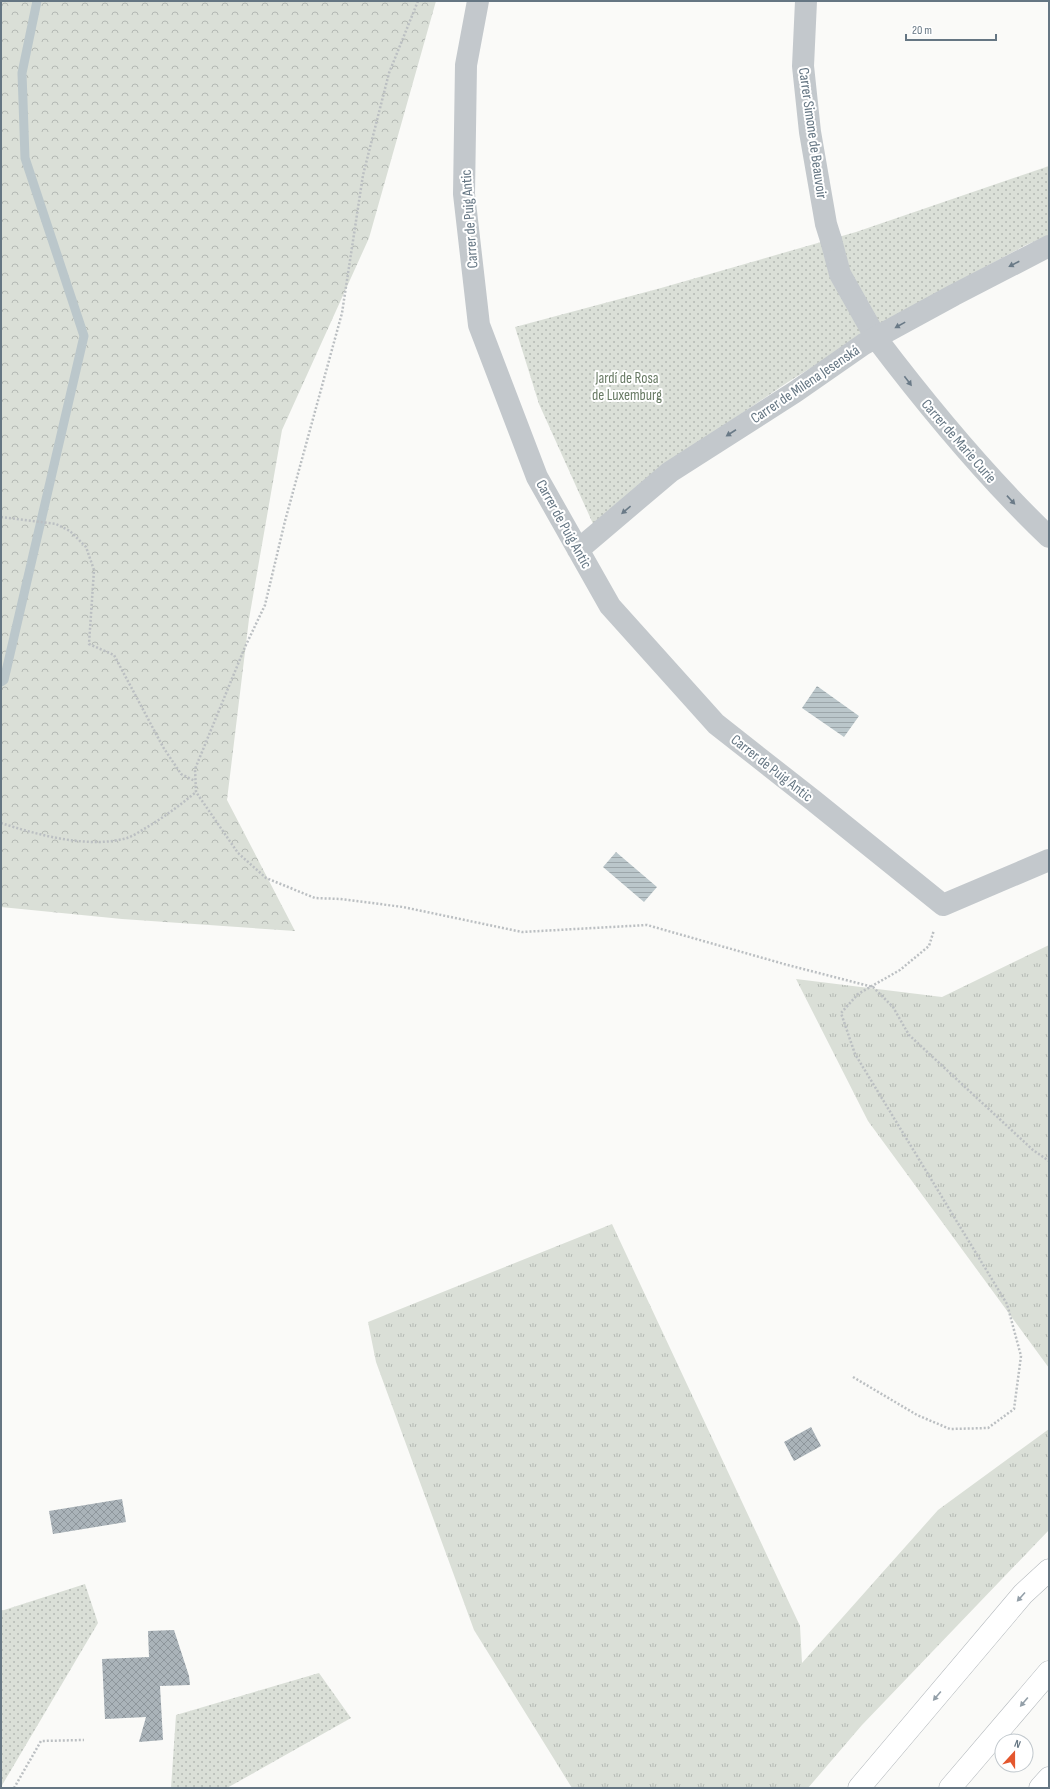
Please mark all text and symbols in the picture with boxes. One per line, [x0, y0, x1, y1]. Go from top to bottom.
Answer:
scale bar [906, 16, 996, 42]
text: 20 m [912, 23, 932, 38]
street label: Carrer Simone de Beauvoir [794, 66, 831, 201]
street label: Carrer de Puig Antic [457, 169, 482, 269]
one-way arrow [1009, 261, 1020, 268]
one-way arrow [894, 322, 905, 329]
street label: Carrer de Milena Jesenská [747, 341, 864, 428]
park label: Jardí de Rosa de Luxemburg [592, 369, 662, 405]
one-way arrow [903, 375, 912, 386]
street label: Carrer de Marie Curie [917, 395, 1000, 487]
one-way arrow [726, 429, 736, 437]
street label: Carrer de Puig Antic [531, 476, 596, 572]
one-way arrow [1006, 495, 1016, 505]
one-way arrow [621, 505, 632, 514]
street label: Carrer de Puig Antic [727, 730, 817, 806]
one-way arrow [1016, 1592, 1025, 1602]
one-way arrow [932, 1691, 941, 1702]
one-way arrow [1019, 1696, 1028, 1707]
north arrow [994, 1733, 1034, 1773]
text: N [1012, 1737, 1023, 1751]

